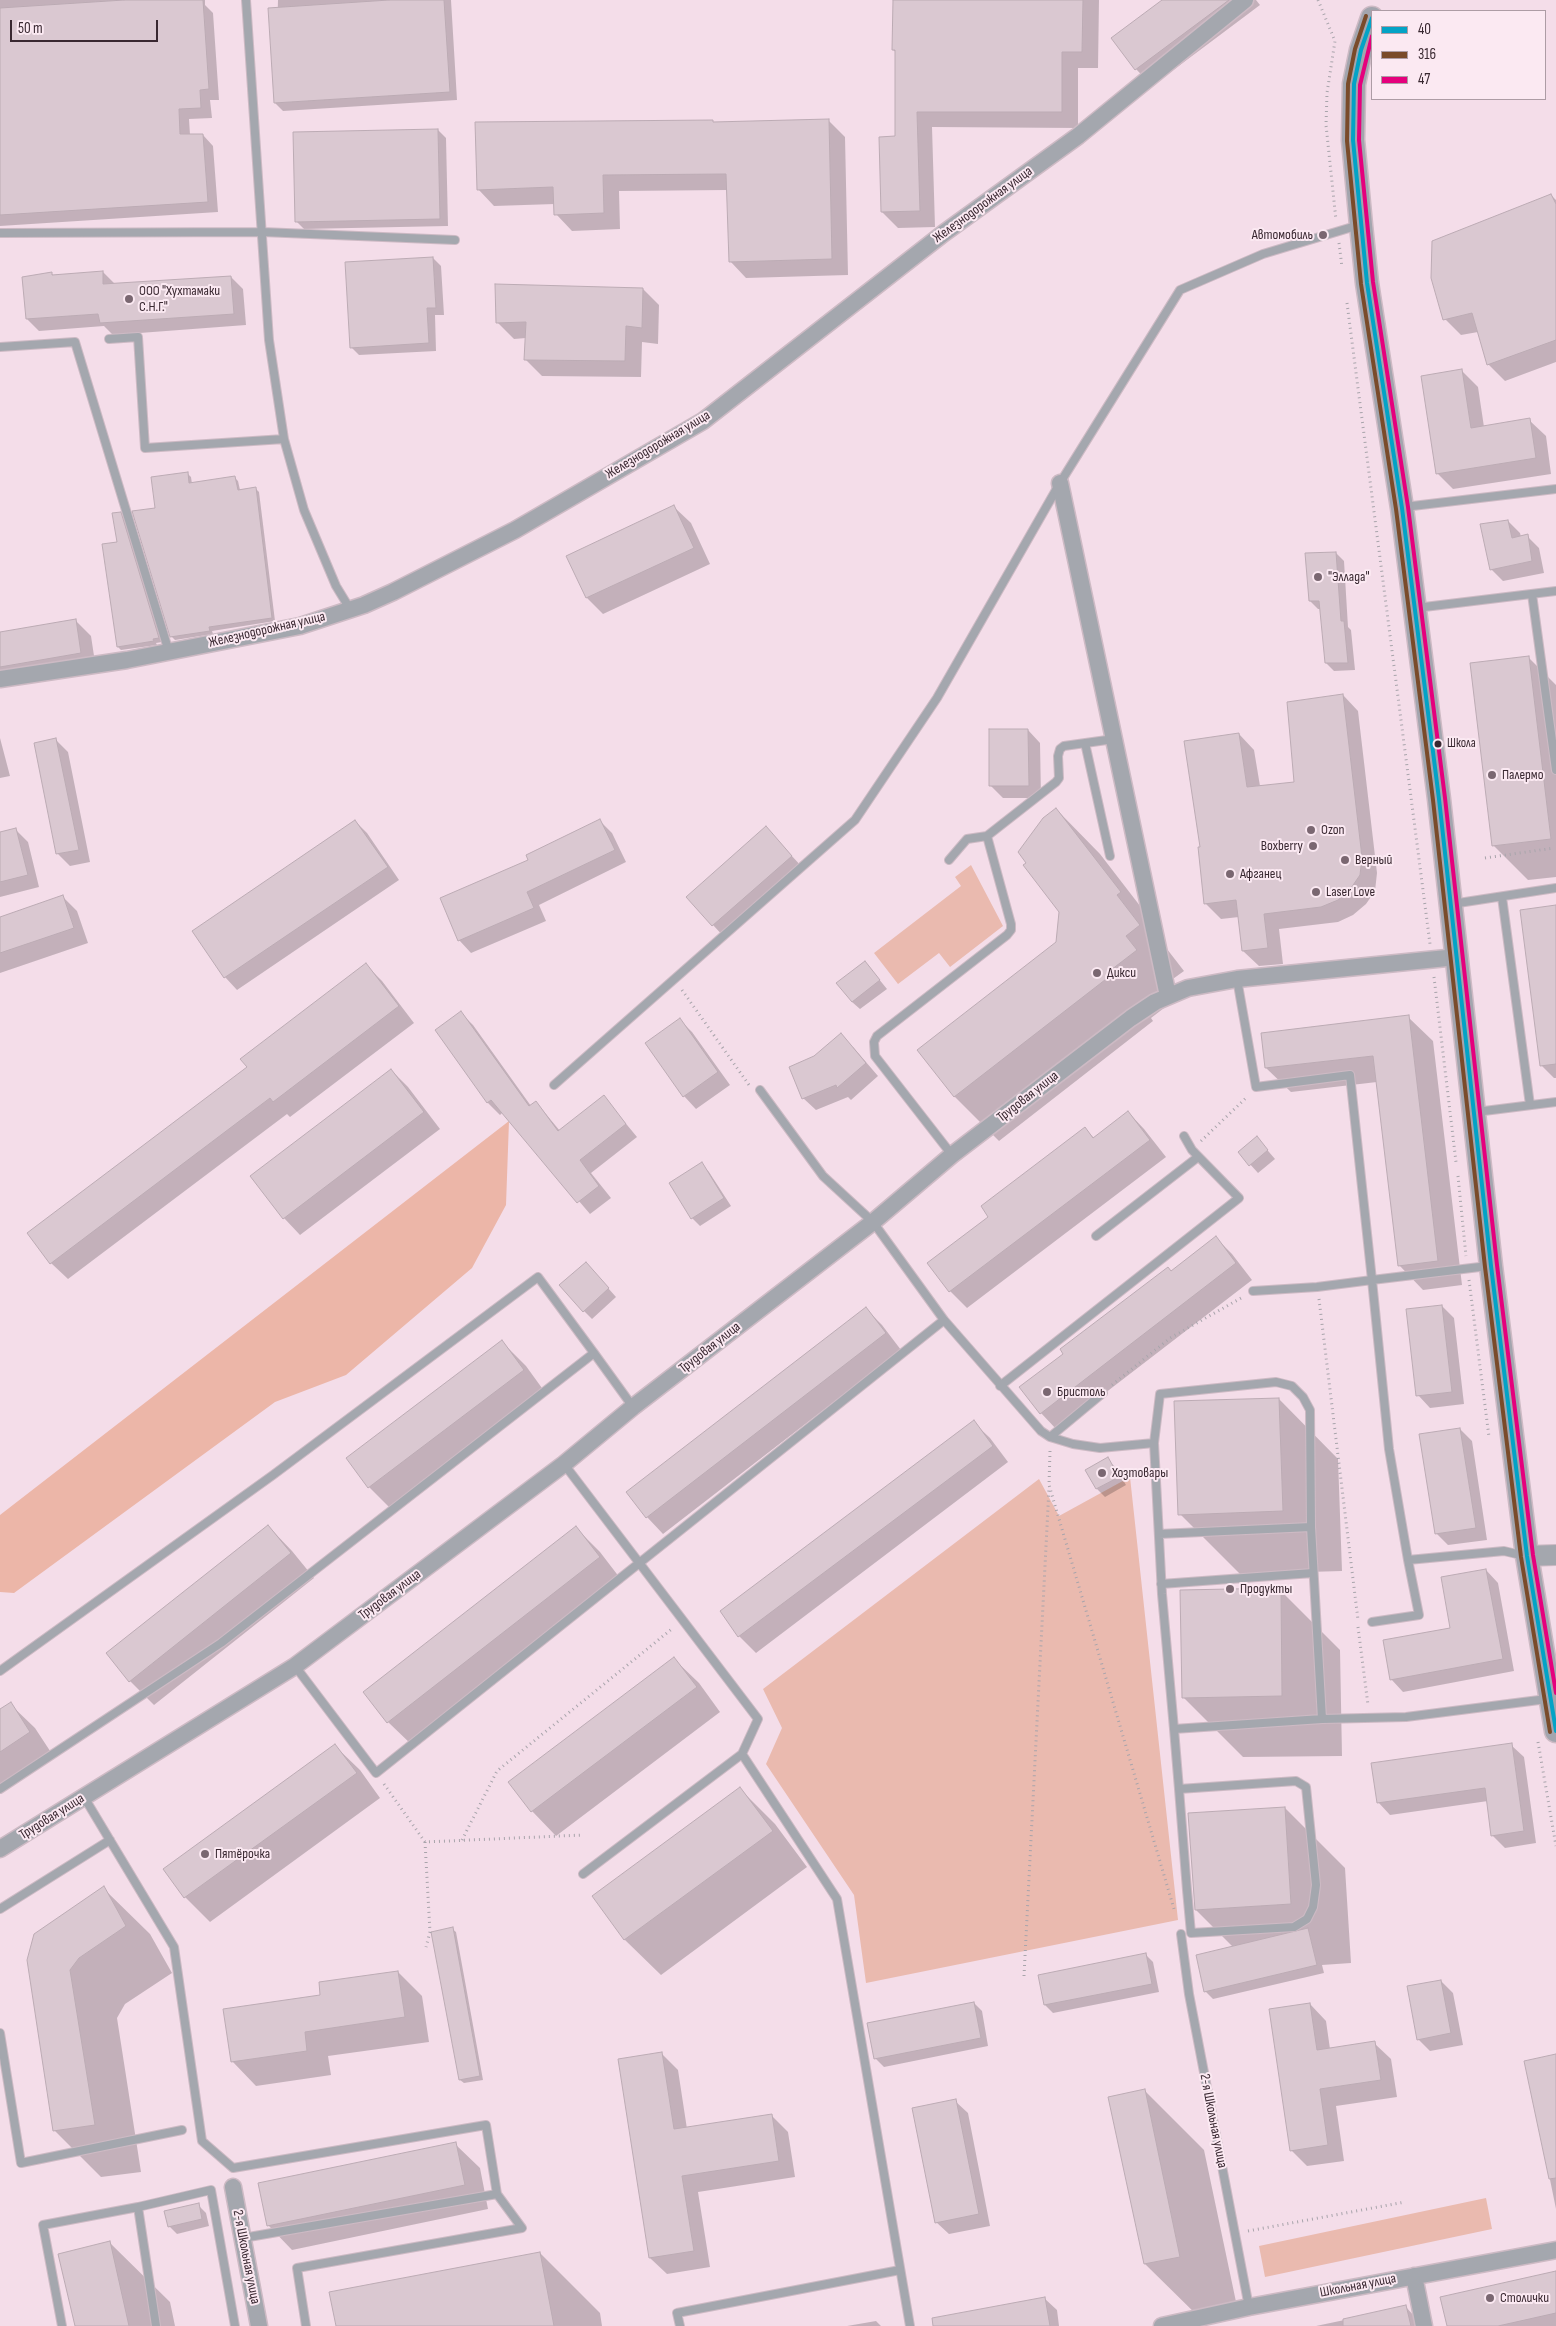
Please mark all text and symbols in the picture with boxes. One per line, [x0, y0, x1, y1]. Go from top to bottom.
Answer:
scale bar [12, 10, 160, 42]
legend [1371, 10, 1546, 100]
text: 50 m [18, 19, 43, 38]
text: 40 [1418, 20, 1431, 39]
text: 316 [1418, 45, 1436, 64]
text: 47 [1418, 70, 1430, 89]
street label: Железнодорожная улица [930, 163, 1036, 247]
place label: Автомобиль [1252, 227, 1313, 243]
marker: Автомобиль [1317, 229, 1329, 241]
place label: ООО "Хухтамаки С.Н.Г." [139, 283, 220, 316]
marker: ООО "Хухтамаки С.Н.Г." [123, 293, 135, 305]
street label: Железнодорожная улица [603, 407, 713, 483]
place label: "Эллада" [1328, 569, 1370, 585]
marker: "Эллада" [1312, 571, 1324, 583]
street label: Железнодорожная улица [207, 608, 327, 652]
place label: Школа [1447, 736, 1476, 752]
marker: Школа [1433, 739, 1443, 749]
place label: Палермо [1502, 767, 1543, 783]
marker: Палермо [1486, 769, 1498, 781]
place label: Ozon [1321, 822, 1345, 838]
marker: Ozon [1305, 824, 1317, 836]
place label: Boxberry [1261, 838, 1303, 854]
marker: Boxberry [1307, 840, 1319, 852]
place label: Верный [1355, 852, 1392, 868]
marker: Верный [1339, 854, 1351, 866]
place label: Афганец [1240, 866, 1281, 882]
marker: Афганец [1224, 868, 1236, 880]
place label: Laser Love [1326, 884, 1375, 900]
marker: Laser Love [1310, 886, 1322, 898]
place label: Дикси [1107, 965, 1136, 981]
marker: Дикси [1091, 967, 1103, 979]
street label: Трудовая улица [994, 1068, 1062, 1126]
street label: Трудовая улица [676, 1319, 744, 1377]
place label: Бристоль [1057, 1384, 1105, 1400]
marker: Бристоль [1041, 1386, 1053, 1398]
place label: Хозтовары [1112, 1465, 1168, 1481]
marker: Хозтовары [1096, 1467, 1108, 1479]
street label: Трудовая улица [356, 1566, 424, 1624]
place label: Продукты [1240, 1581, 1292, 1597]
marker: Продукты [1224, 1583, 1236, 1595]
street label: Трудовая улица [16, 1790, 88, 1844]
place label: Пятёрочка [215, 1846, 270, 1862]
marker: Пятёрочка [199, 1848, 211, 1860]
street label: 2-я Школьная улица [1196, 2072, 1230, 2170]
street label: 2-я Школьная улица [229, 2208, 263, 2306]
street label: Школьная улица [1319, 2270, 1397, 2302]
place label: Столички [1500, 2290, 1549, 2306]
marker: Столички [1484, 2292, 1496, 2304]

